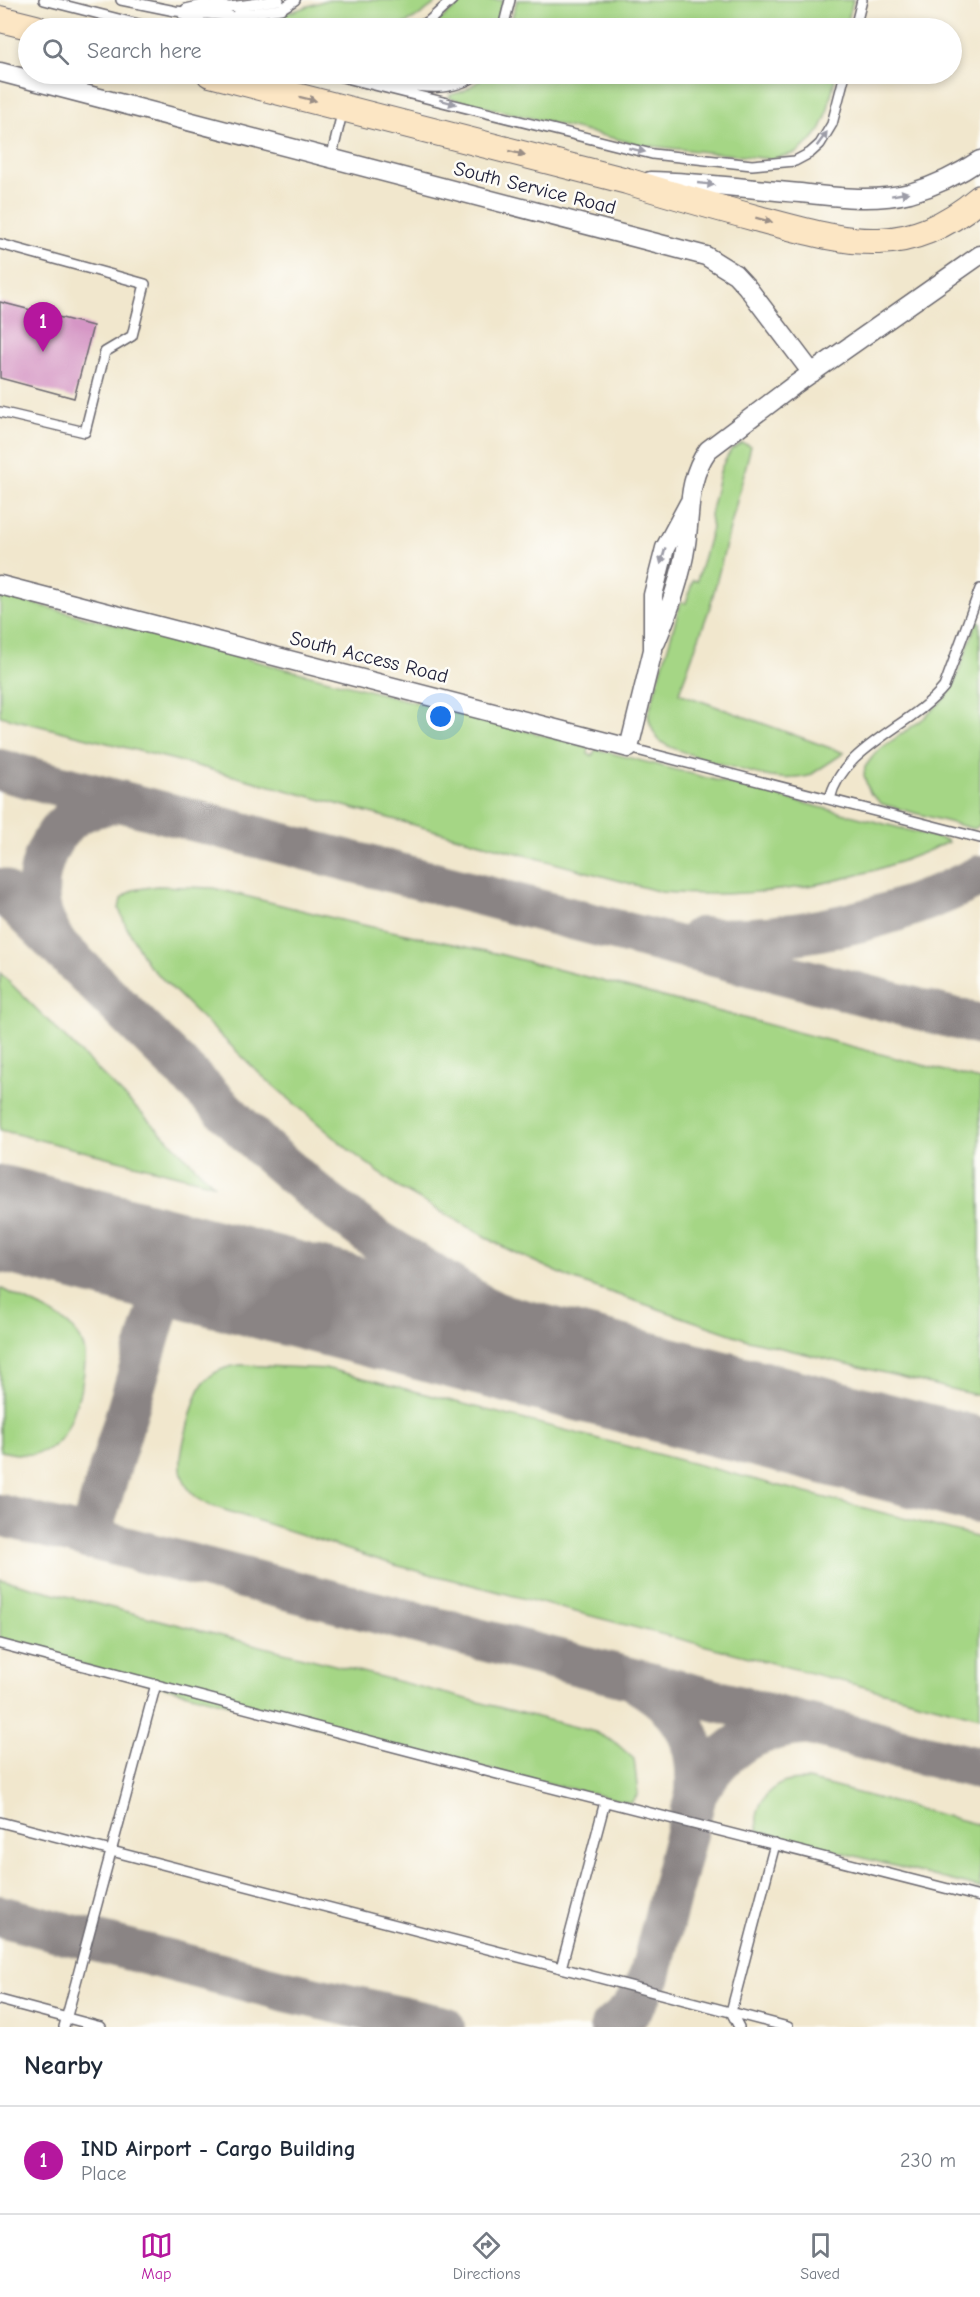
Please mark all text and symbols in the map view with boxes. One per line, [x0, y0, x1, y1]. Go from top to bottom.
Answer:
search box [18, 18, 962, 84]
icon: search [39, 35, 72, 68]
text: Search here [87, 38, 202, 64]
one-way arrow [298, 94, 317, 104]
one-way arrow [439, 98, 457, 108]
one-way arrow [816, 131, 828, 147]
one-way arrow [628, 146, 646, 156]
one-way arrow [508, 148, 526, 158]
street label: South Service Road [451, 157, 619, 219]
one-way arrow [697, 179, 716, 189]
one-way arrow [891, 189, 910, 198]
one-way arrow [755, 216, 773, 226]
pin: 1 [24, 302, 63, 352]
one-way arrow [658, 547, 667, 565]
street label: South Access Road [287, 626, 451, 688]
your location [426, 702, 455, 731]
text: Nearby [24, 2051, 103, 2081]
text: IND Airport - Cargo Building [81, 2136, 356, 2162]
text: 1 [40, 2149, 47, 2172]
text: 230 m [900, 2149, 956, 2172]
text: Place [81, 2162, 127, 2185]
tab: Map [140, 2229, 173, 2283]
tab: Directions [453, 2229, 520, 2283]
tab: Saved [800, 2229, 840, 2283]

